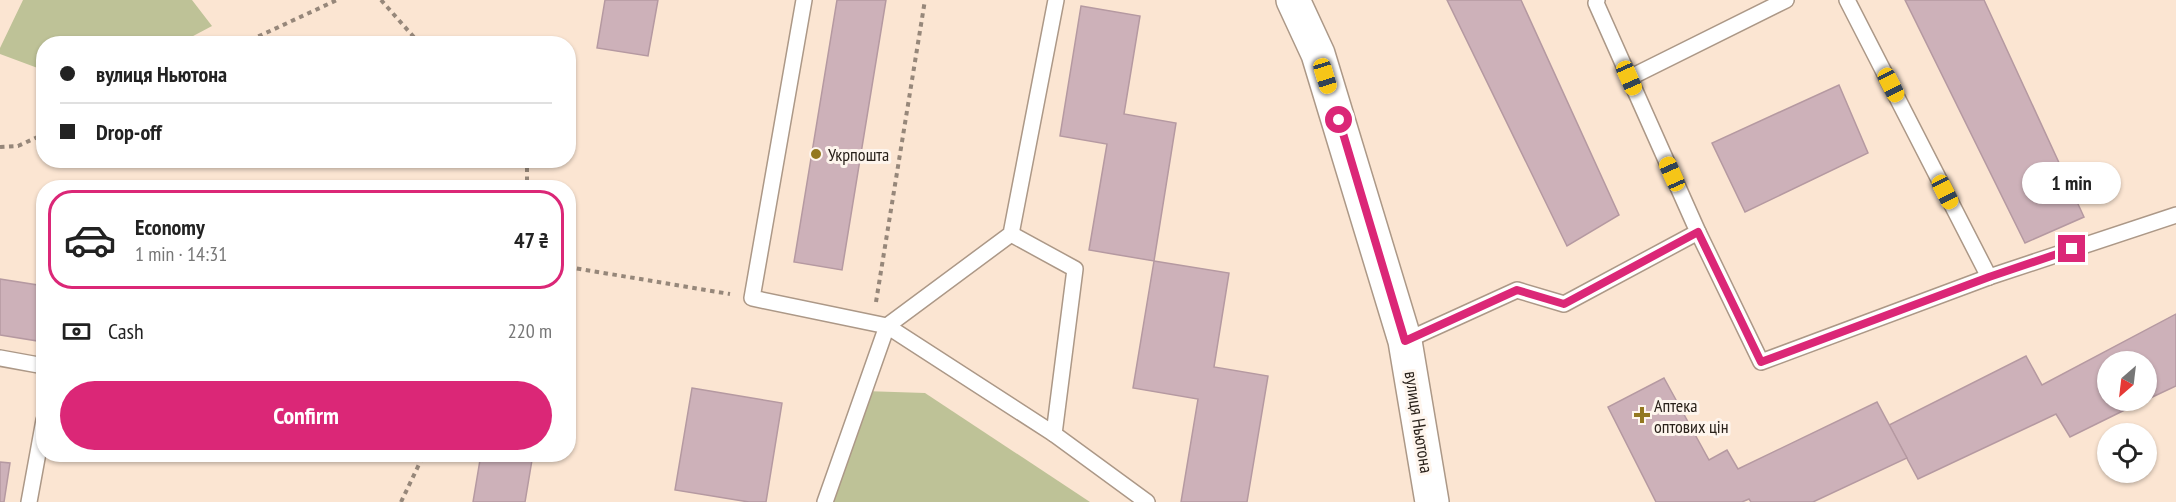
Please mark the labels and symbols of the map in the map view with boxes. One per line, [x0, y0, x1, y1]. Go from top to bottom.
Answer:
car [1311, 56, 1339, 96]
car [1613, 58, 1645, 98]
car [1875, 65, 1907, 105]
route start [1325, 106, 1352, 133]
place label: Укрпошта [828, 143, 889, 166]
marker: Укрпошта [809, 147, 823, 161]
car [1656, 154, 1688, 194]
callout: 1 min [2022, 162, 2122, 204]
car [1929, 172, 1961, 212]
route end [2058, 235, 2085, 262]
north arrow [2097, 351, 2157, 411]
street label: вулиця Ньютона [1400, 369, 1438, 475]
place label: Аптека оптових цін [1654, 394, 1729, 438]
marker: Аптека оптових цін [1635, 408, 1649, 422]

